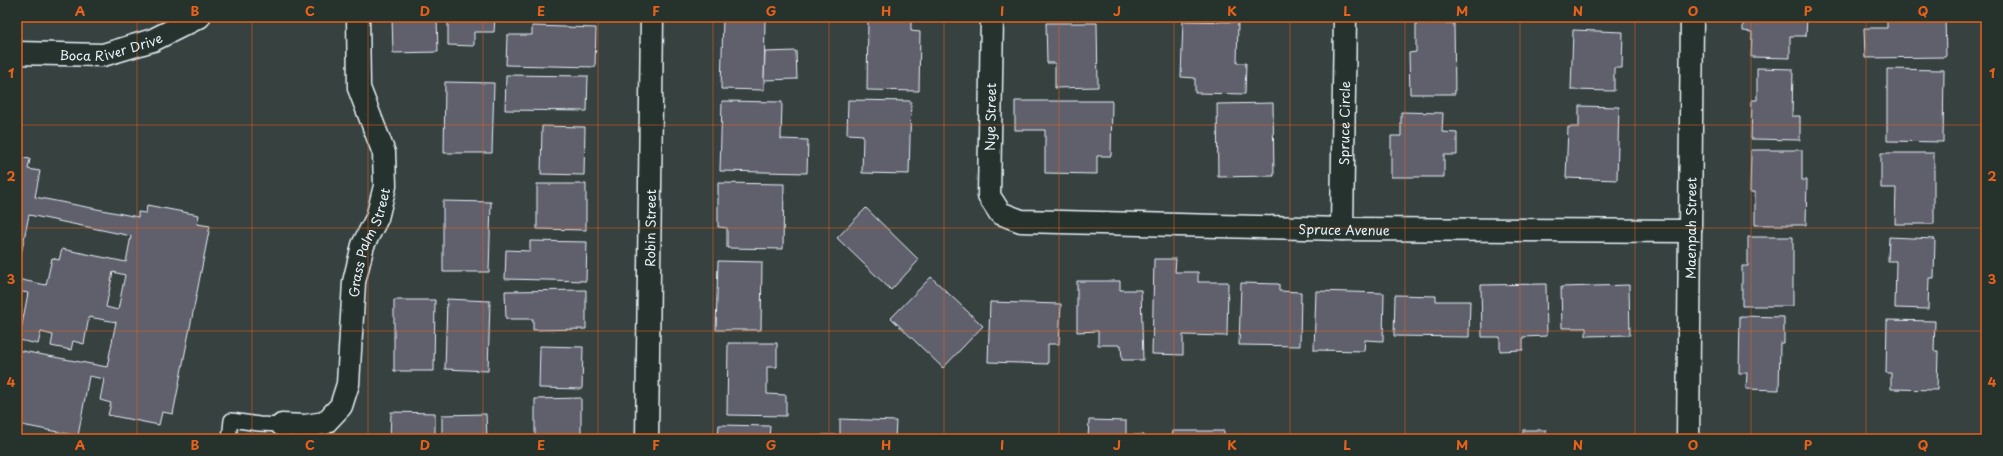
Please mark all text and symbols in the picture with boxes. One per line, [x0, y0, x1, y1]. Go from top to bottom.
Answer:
text: A [75, 1, 85, 20]
text: B [191, 1, 200, 20]
text: C [305, 1, 315, 20]
text: D [420, 1, 430, 20]
text: E [537, 1, 545, 20]
text: F [652, 1, 660, 20]
text: G [766, 1, 776, 20]
text: H [881, 1, 891, 20]
text: I [1000, 1, 1004, 20]
text: J [1113, 1, 1121, 20]
text: K [1227, 1, 1237, 20]
text: L [1343, 1, 1351, 20]
text: M [1456, 1, 1468, 20]
text: N [1573, 1, 1583, 20]
text: O [1688, 1, 1698, 20]
text: P [1804, 1, 1813, 20]
text: Q [1918, 1, 1928, 20]
street label: Boca River Drive [60, 27, 165, 65]
text: 1 [8, 63, 14, 82]
text: 1 [1989, 63, 1995, 82]
street label: Spruce Circle [1333, 81, 1354, 165]
street label: Nye Street [980, 83, 1000, 151]
text: 2 [6, 166, 16, 185]
text: 2 [1987, 166, 1997, 185]
street label: Maenpah Street [1680, 177, 1700, 279]
street label: Grass Palm Street [344, 186, 394, 298]
street label: Robin Street [640, 189, 659, 267]
street label: Spruce Avenue [1298, 218, 1390, 239]
text: 3 [7, 269, 16, 288]
text: 3 [1988, 269, 1997, 288]
text: 4 [7, 372, 16, 391]
text: 4 [1988, 372, 1997, 391]
text: A [75, 435, 85, 454]
text: B [191, 435, 200, 454]
text: C [305, 435, 315, 454]
text: D [420, 435, 430, 454]
text: E [537, 435, 545, 454]
text: F [652, 435, 660, 454]
text: G [766, 435, 776, 454]
text: H [881, 435, 891, 454]
text: I [1000, 435, 1004, 454]
text: J [1113, 435, 1121, 454]
text: K [1227, 435, 1237, 454]
text: L [1343, 435, 1351, 454]
text: M [1456, 435, 1468, 454]
text: N [1573, 435, 1583, 454]
text: O [1688, 435, 1698, 454]
text: P [1804, 435, 1813, 454]
text: Q [1918, 435, 1928, 454]

